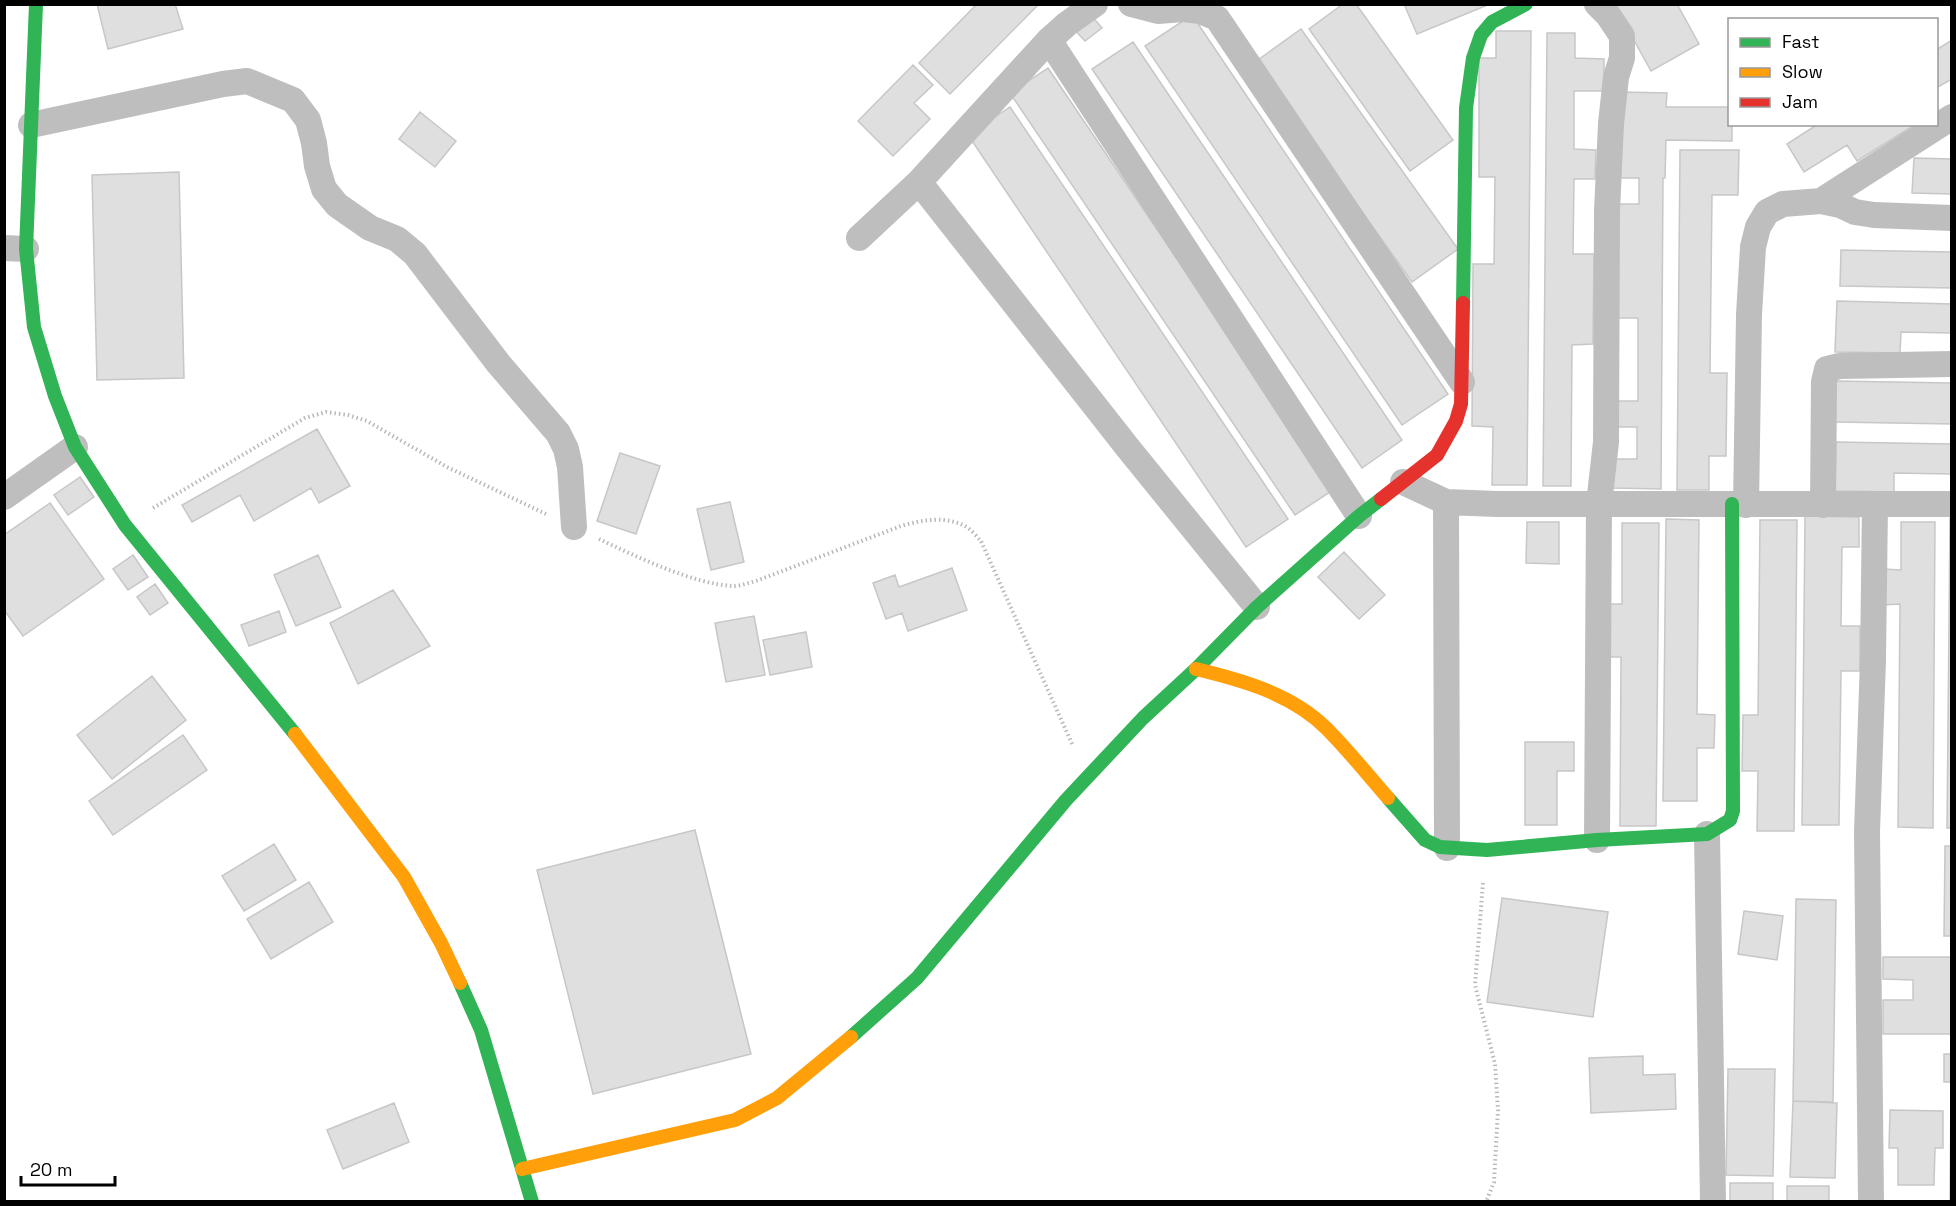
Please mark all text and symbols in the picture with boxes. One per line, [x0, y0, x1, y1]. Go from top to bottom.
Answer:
legend [1728, 18, 1938, 126]
text: Fast [1782, 30, 1819, 53]
text: Slow [1782, 60, 1823, 83]
text: Jam [1782, 90, 1818, 113]
scale bar [21, 1149, 116, 1187]
text: 20 m [30, 1158, 73, 1181]

